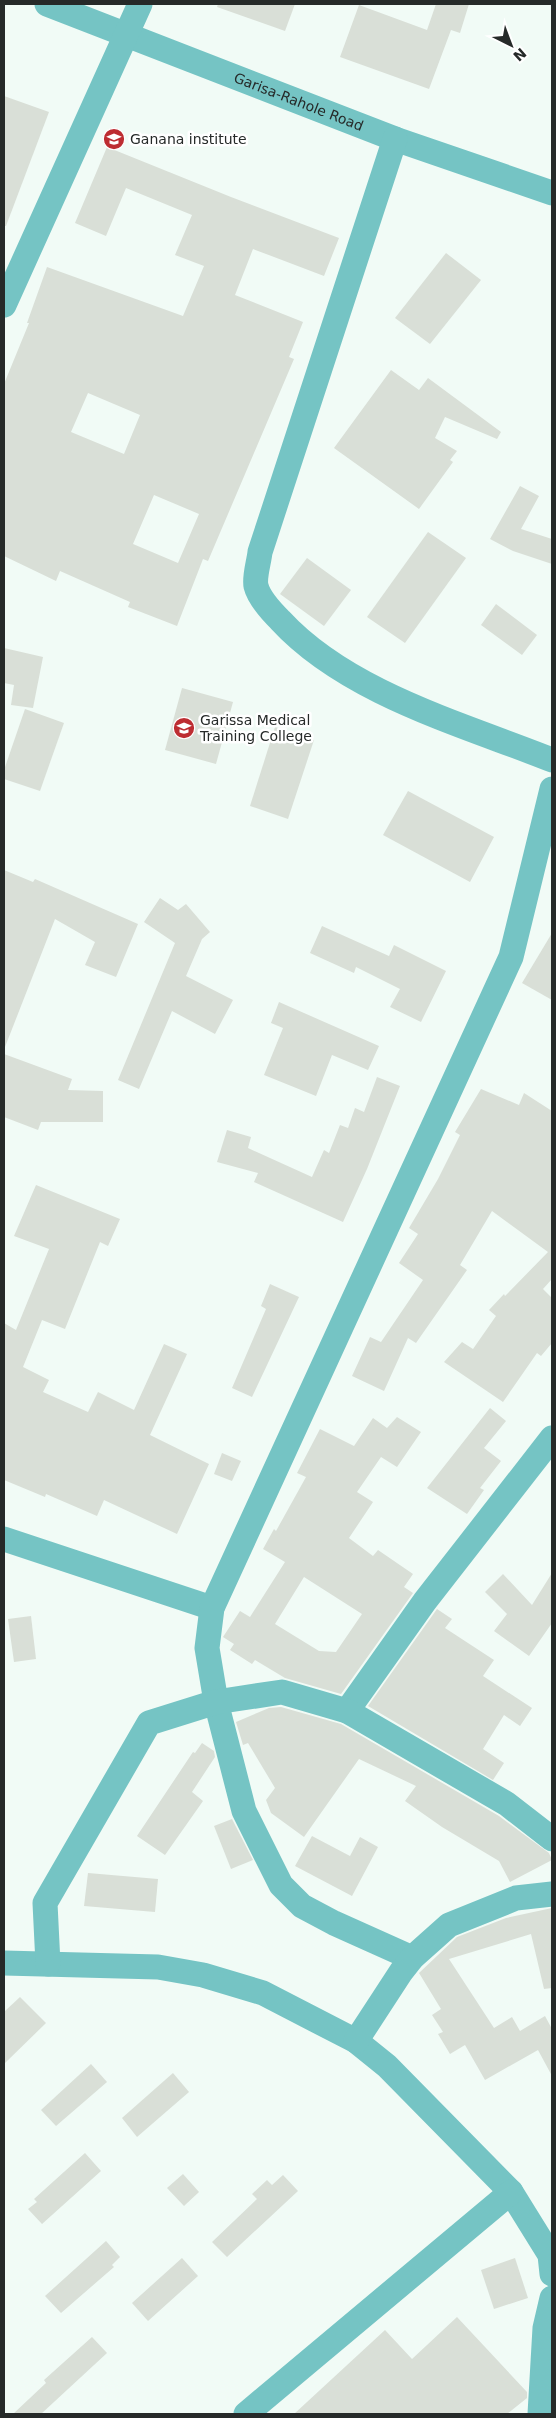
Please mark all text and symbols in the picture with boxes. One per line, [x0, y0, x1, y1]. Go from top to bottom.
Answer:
north arrow [486, 20, 536, 70]
text: N [510, 45, 529, 65]
street label: Garisa-Rahole Road [232, 69, 366, 134]
school or university icon: Ganana institute [102, 127, 126, 151]
place label: Ganana institute [130, 131, 247, 147]
place label: Garissa Medical Training College [199, 712, 312, 744]
school or university icon: Garissa Medical Training College [172, 716, 196, 740]

